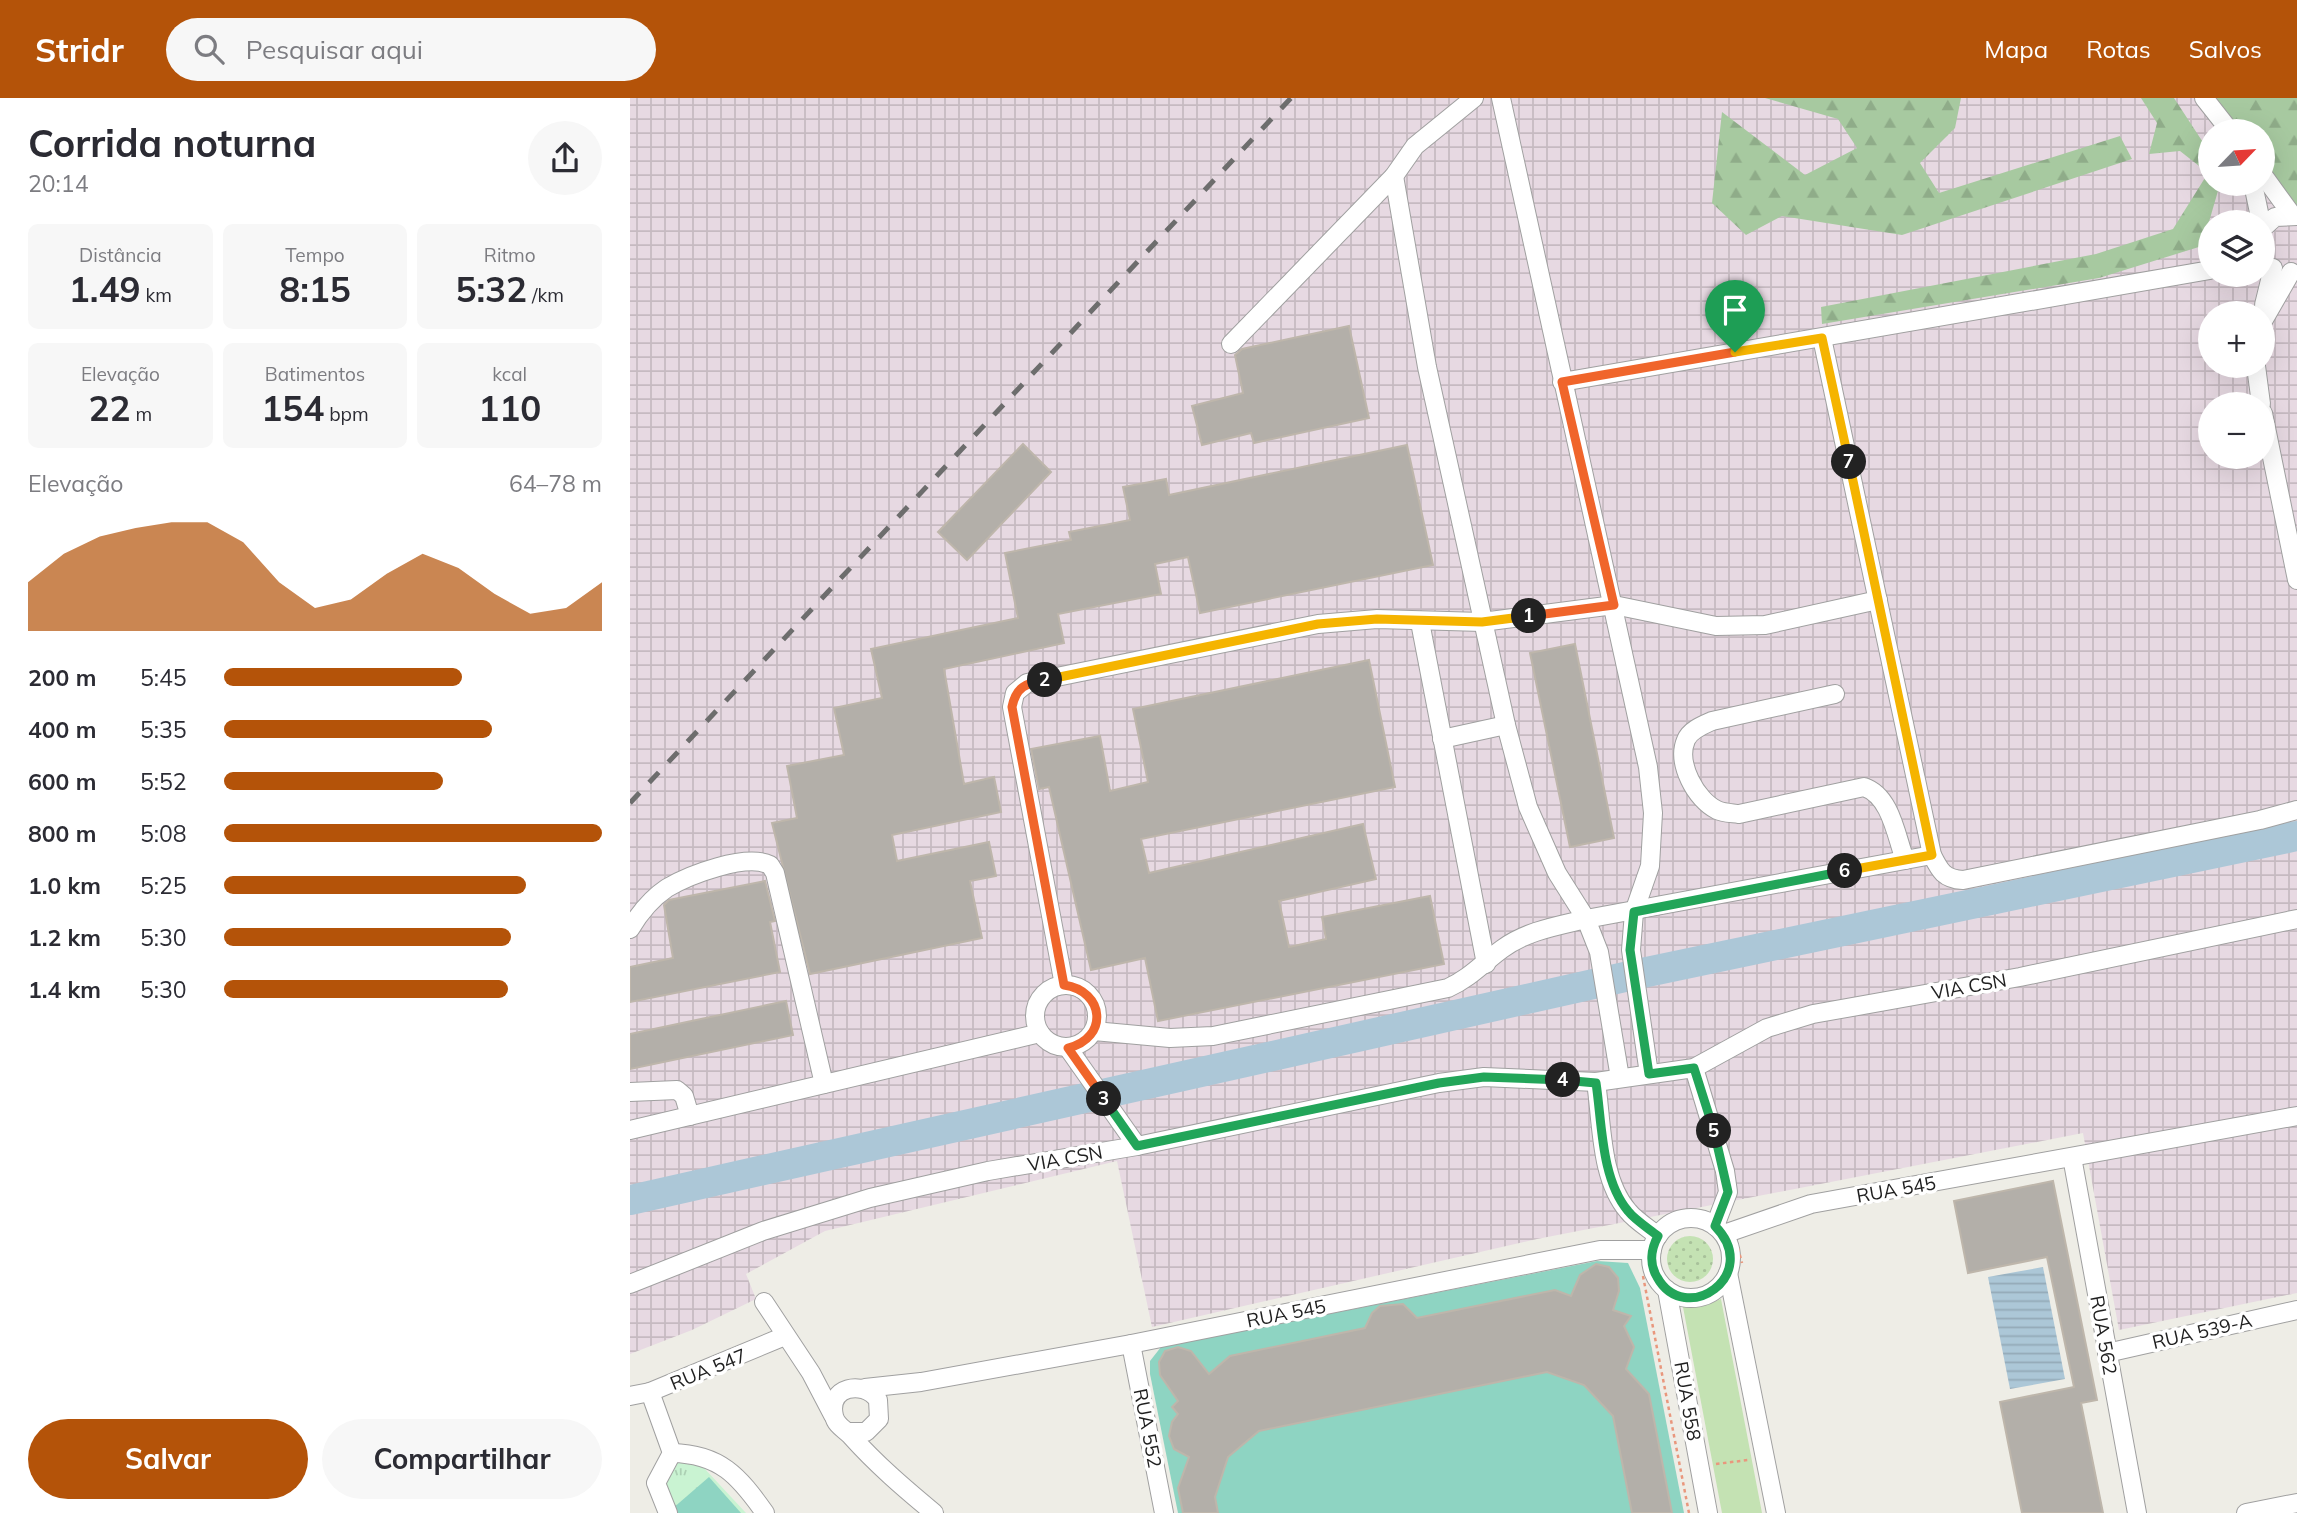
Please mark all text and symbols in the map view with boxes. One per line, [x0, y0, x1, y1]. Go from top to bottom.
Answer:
search box [166, 18, 656, 81]
text: Stridr [35, 29, 124, 70]
icon: search [190, 30, 228, 68]
text: Pesquisar aqui [246, 33, 423, 66]
text: Mapa [1984, 34, 2048, 64]
text: Rotas [2086, 34, 2151, 64]
text: Salvos [2189, 34, 2262, 64]
text: Corrida noturna [28, 119, 316, 167]
north arrow [2198, 119, 2275, 196]
map controls [2198, 119, 2275, 469]
button: share [528, 121, 602, 195]
text: 20:14 [28, 169, 88, 198]
button: layers [2198, 210, 2275, 287]
text: Distância [79, 243, 162, 267]
text: Tempo [285, 243, 345, 267]
text: Ritmo [484, 243, 536, 267]
text: 1.49 [69, 267, 140, 311]
text: 8:15 [279, 267, 351, 311]
text: 5:32 [455, 267, 527, 311]
pin [1705, 280, 1765, 352]
text: km [140, 283, 172, 307]
text: /km [527, 283, 564, 307]
icon: arrive [1716, 291, 1754, 329]
button: + [2198, 301, 2275, 378]
text: Elevação [81, 362, 160, 386]
text: Batimentos [265, 362, 365, 386]
text: kcal [492, 362, 527, 386]
text: 22 [88, 386, 131, 430]
text: 154 [261, 386, 324, 430]
text: 110 [478, 386, 541, 430]
button: − [2198, 392, 2275, 469]
text: m [131, 402, 152, 426]
text: bpm [324, 402, 369, 426]
pin: 7 [1832, 444, 1866, 480]
text: 7 [1843, 449, 1854, 473]
text: Elevação [28, 469, 123, 498]
text: 64–78 m [509, 469, 602, 498]
pin: 1 [1511, 598, 1546, 634]
text: 1 [1523, 603, 1534, 627]
pin: 2 [1028, 662, 1062, 698]
text: 200 m [28, 663, 96, 692]
text: 5:45 [140, 663, 187, 692]
text: 2 [1039, 667, 1050, 691]
text: 400 m [28, 715, 96, 744]
text: 5:35 [140, 715, 187, 744]
text: 600 m [28, 767, 96, 796]
text: 5:52 [140, 767, 187, 796]
text: 800 m [28, 819, 96, 848]
text: 5:08 [140, 819, 187, 848]
pin: 6 [1828, 854, 1862, 888]
text: 6 [1839, 858, 1850, 882]
text: 1.0 km [28, 871, 101, 900]
text: 5:25 [140, 871, 187, 900]
text: 1.2 km [28, 923, 101, 952]
text: 5:30 [140, 923, 187, 952]
street label: VIA CSN [1930, 968, 2008, 1004]
text: 1.4 km [28, 975, 101, 1004]
text: 5:30 [140, 975, 187, 1004]
pin: 4 [1546, 1062, 1580, 1098]
text: 4 [1557, 1067, 1568, 1091]
pin: 3 [1086, 1082, 1121, 1116]
text: 3 [1098, 1086, 1109, 1110]
pin: 5 [1696, 1114, 1732, 1148]
text: 5 [1708, 1118, 1719, 1142]
street label: VIA CSN [1026, 1140, 1104, 1176]
street label: RUA 545 [1854, 1170, 1938, 1208]
street label: RUA 562 [2085, 1293, 2123, 1377]
street label: RUA 545 [1244, 1294, 1328, 1332]
street label: RUA 539-A [2150, 1308, 2254, 1354]
street label: RUA 547 [666, 1343, 750, 1395]
street label: RUA 558 [1669, 1359, 1707, 1443]
street label: RUA 552 [1129, 1386, 1167, 1470]
button: Salvar [28, 1419, 308, 1499]
button: Compartilhar [322, 1419, 602, 1499]

